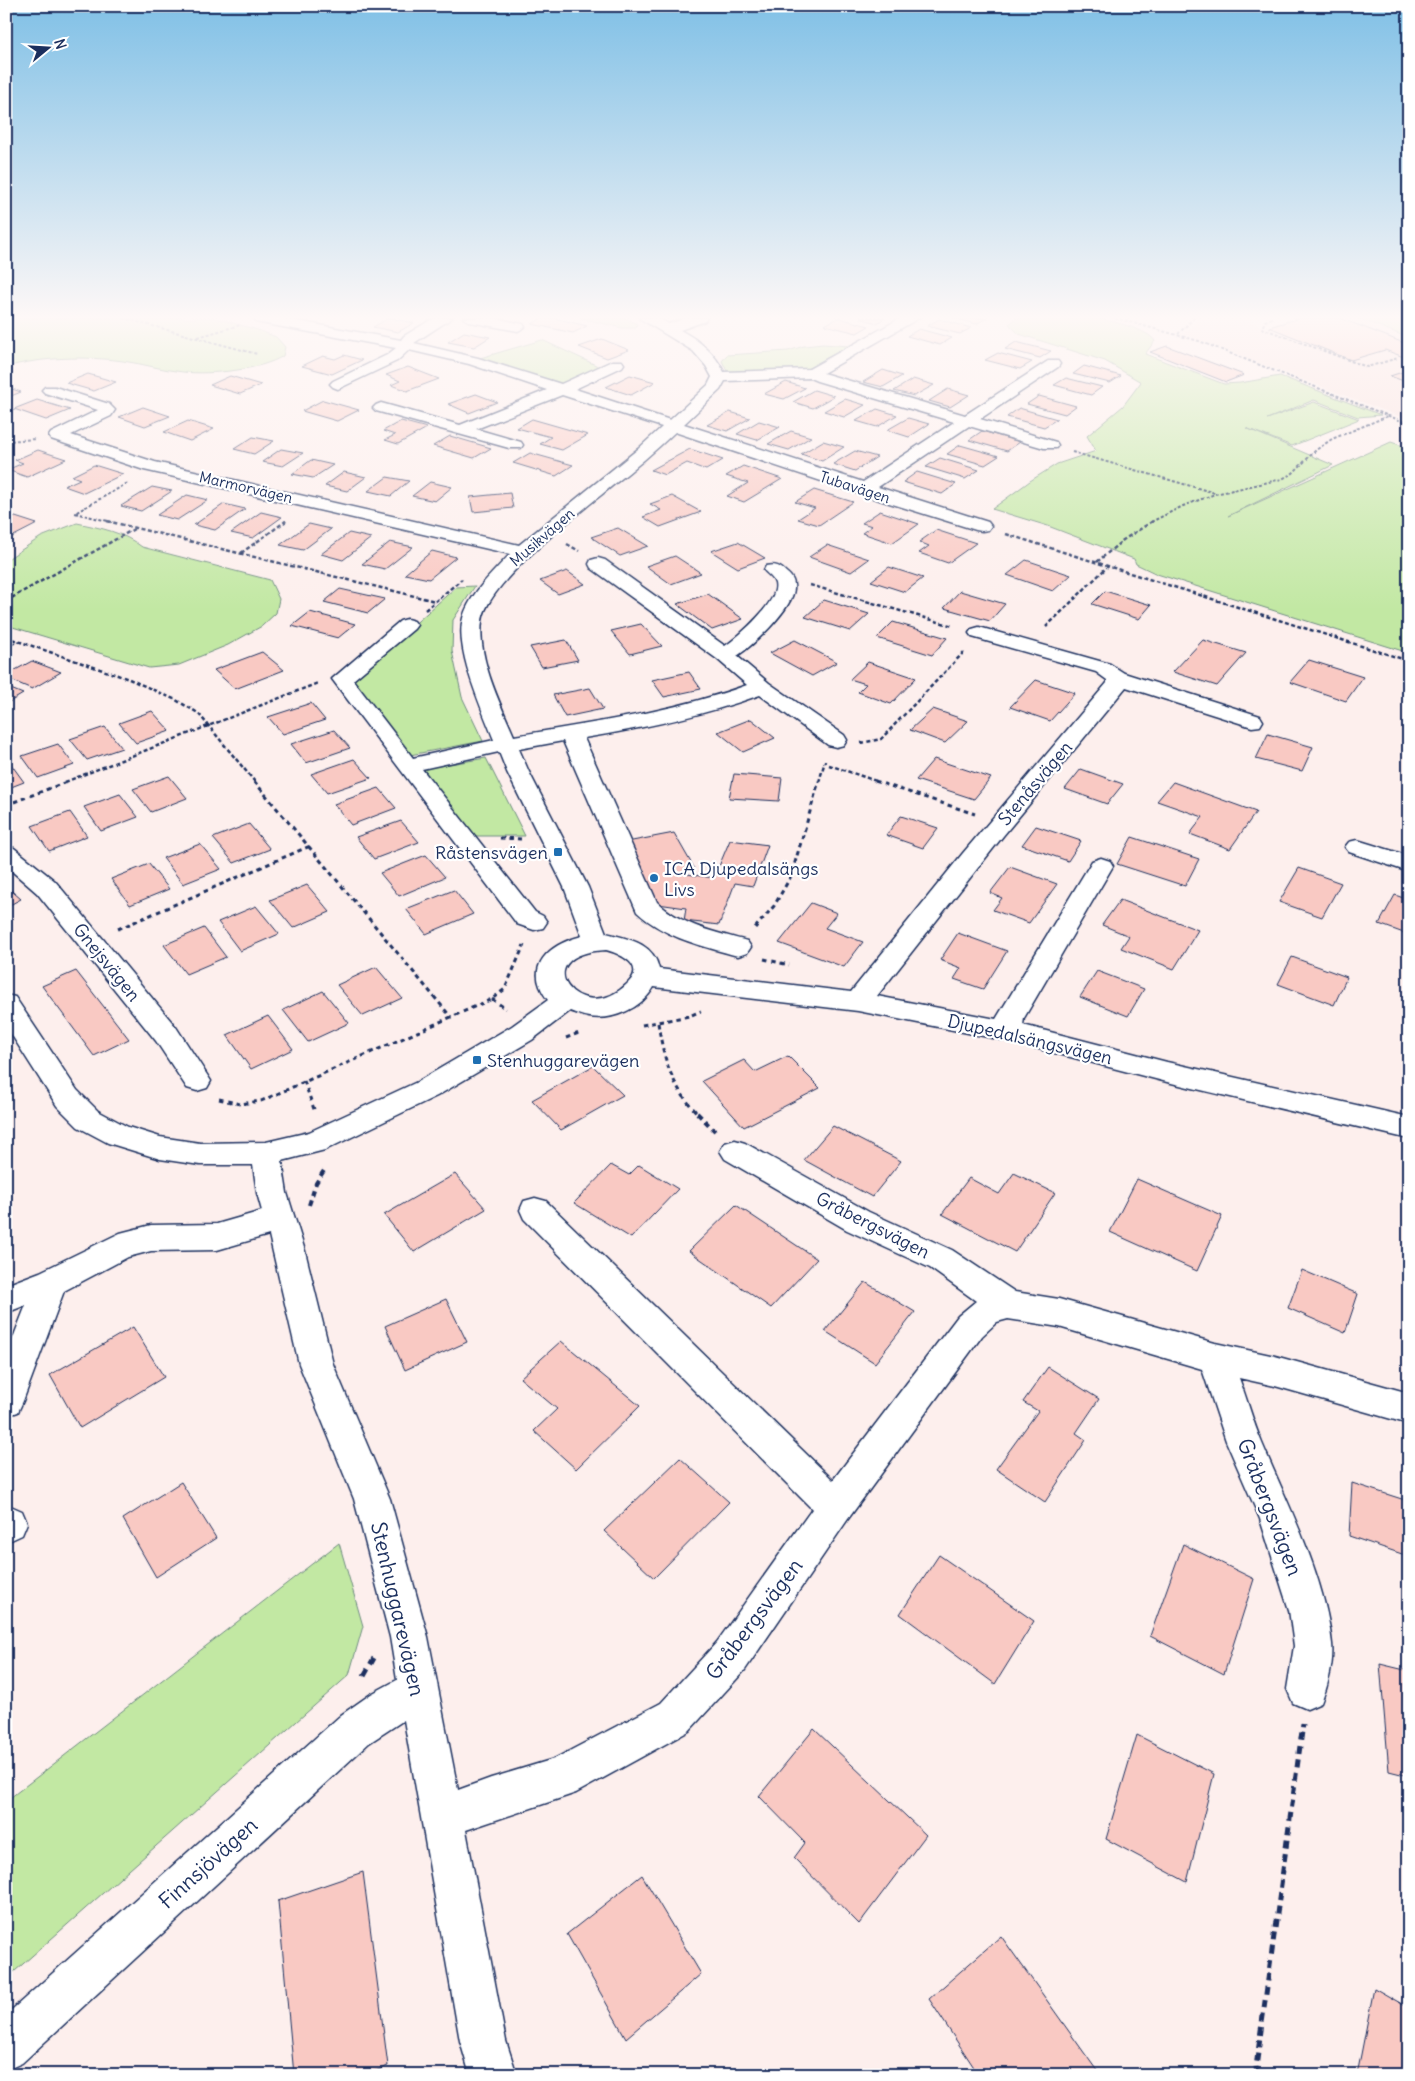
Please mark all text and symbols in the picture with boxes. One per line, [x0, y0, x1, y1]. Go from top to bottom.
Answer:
north arrow [22, 22, 72, 72]
text: N [50, 37, 70, 51]
street label: Marmorvägen [197, 467, 295, 507]
street label: Tubavägen [817, 467, 893, 507]
street label: Musikvägen [506, 504, 578, 570]
street label: Stenåsvägen [993, 736, 1077, 830]
place label: Råstensvägen [435, 841, 548, 864]
marker: Råstensvägen [552, 846, 564, 858]
place label: ICA Djupedalsängs Livs [664, 857, 819, 901]
marker: ICA Djupedalsängs Livs [648, 872, 660, 884]
street label: Gnejsvägen [68, 918, 146, 1006]
street label: Djupedalsängsvägen [945, 1009, 1115, 1069]
place label: Stenhuggarevägen [487, 1049, 639, 1072]
marker: Stenhuggarevägen [471, 1054, 483, 1066]
street label: Gråbergsvägen [812, 1187, 934, 1263]
street label: Gråbergsvägen [1231, 1434, 1309, 1580]
street label: Stenhuggarevägen [365, 1519, 431, 1699]
street label: Gråbergsvägen [700, 1553, 808, 1685]
street label: Finnsjövägen [153, 1811, 263, 1915]

